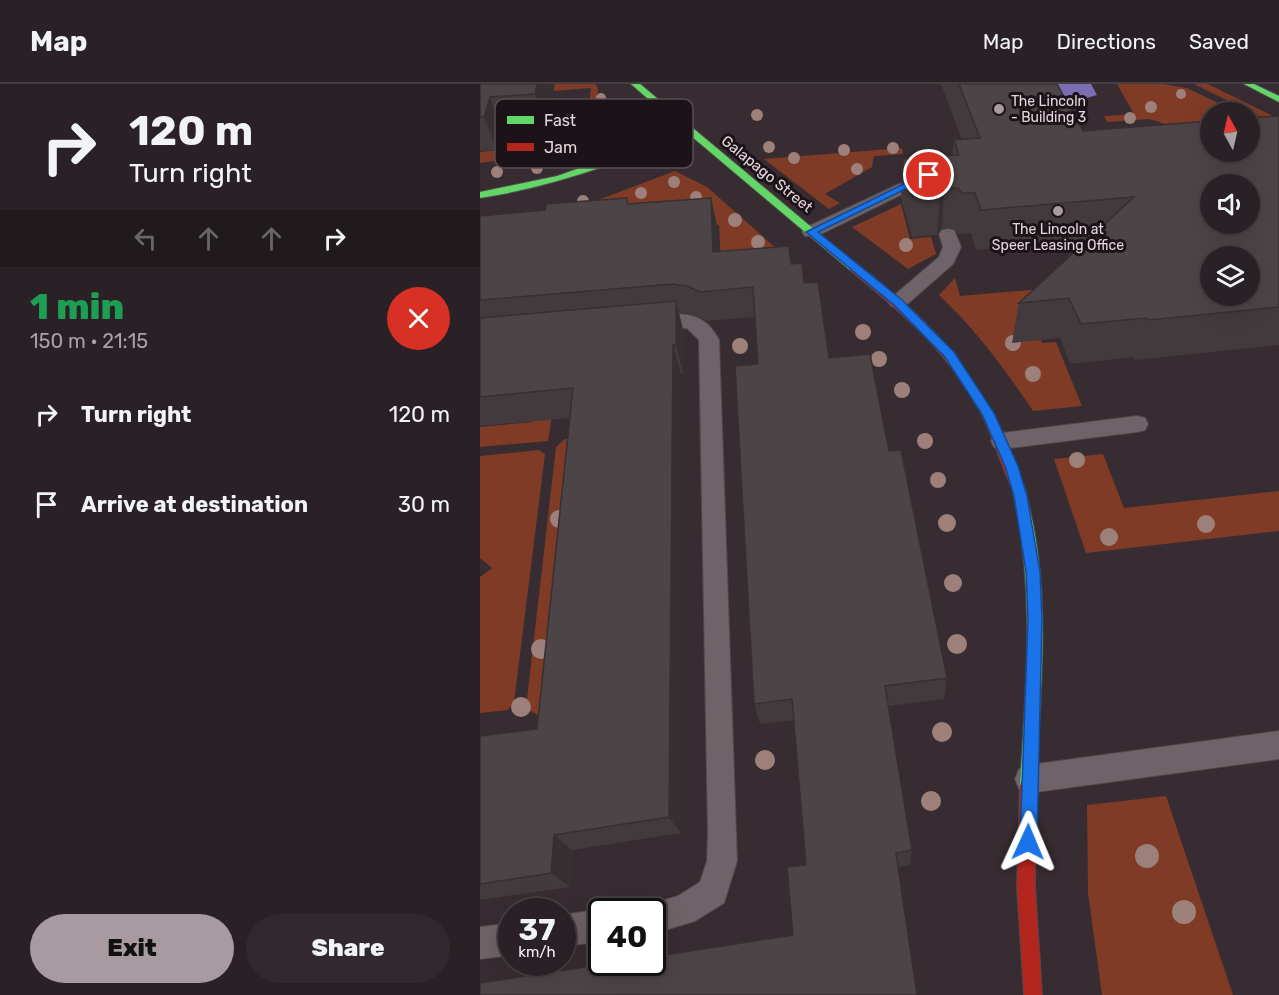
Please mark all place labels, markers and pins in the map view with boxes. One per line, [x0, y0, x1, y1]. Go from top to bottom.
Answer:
place label: The Lincoln - Building 3 [1011, 93, 1086, 126]
marker: The Lincoln - Building 3 [992, 102, 1006, 116]
pin [903, 149, 954, 200]
marker: The Lincoln at Speer Leasing Office [1051, 204, 1065, 218]
place label: The Lincoln at Speer Leasing Office [992, 221, 1124, 254]

